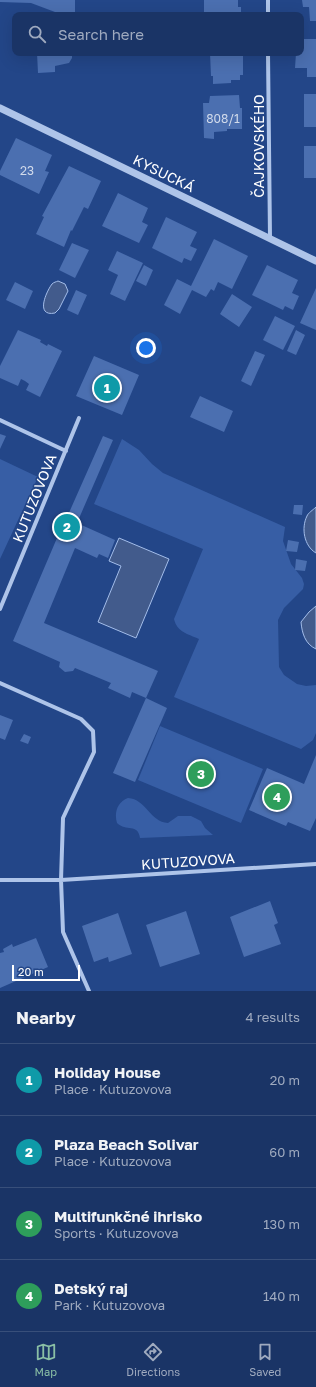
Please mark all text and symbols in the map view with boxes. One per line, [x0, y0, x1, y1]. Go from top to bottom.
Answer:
search box [12, 12, 304, 56]
icon: search [26, 23, 48, 45]
text: Search here [58, 25, 144, 43]
street label: ČAJKOVSKÉHO [250, 94, 267, 198]
house number: 808/1 [206, 111, 240, 126]
street label: KYSUCKÁ [130, 151, 198, 195]
house number: 23 [20, 163, 34, 178]
your location [136, 338, 156, 358]
pin: 1 [94, 373, 120, 403]
street label: KUTUZOVOVA [9, 451, 60, 545]
pin: 2 [54, 512, 80, 542]
pin: 3 [188, 759, 214, 789]
pin: 4 [264, 782, 290, 812]
street label: KUTUZOVOVA [141, 849, 236, 873]
scale bar [12, 963, 80, 982]
text: 20 m [18, 965, 44, 978]
text: Nearby [16, 1007, 76, 1028]
text: 4 results [246, 1009, 300, 1025]
text: Holiday House [54, 1063, 161, 1081]
text: 1 [26, 1072, 32, 1088]
text: 20 m [270, 1072, 300, 1088]
text: Place · Kutuzovova [54, 1081, 172, 1097]
text: Plaza Beach Solivar [54, 1135, 199, 1153]
text: 2 [25, 1144, 33, 1160]
text: 60 m [269, 1144, 300, 1160]
text: Place · Kutuzovova [54, 1153, 172, 1169]
text: Multifunkčné ihrisko [54, 1207, 202, 1225]
text: 3 [25, 1216, 33, 1232]
text: 130 m [263, 1216, 300, 1232]
text: Sports · Kutuzovova [54, 1225, 179, 1241]
text: Detský raj [54, 1279, 128, 1297]
text: 4 [25, 1288, 33, 1304]
text: 140 m [263, 1288, 300, 1304]
text: Park · Kutuzovova [54, 1297, 165, 1313]
tab: Map [35, 1341, 57, 1378]
tab: Directions [126, 1341, 180, 1378]
tab: Saved [249, 1341, 281, 1378]

